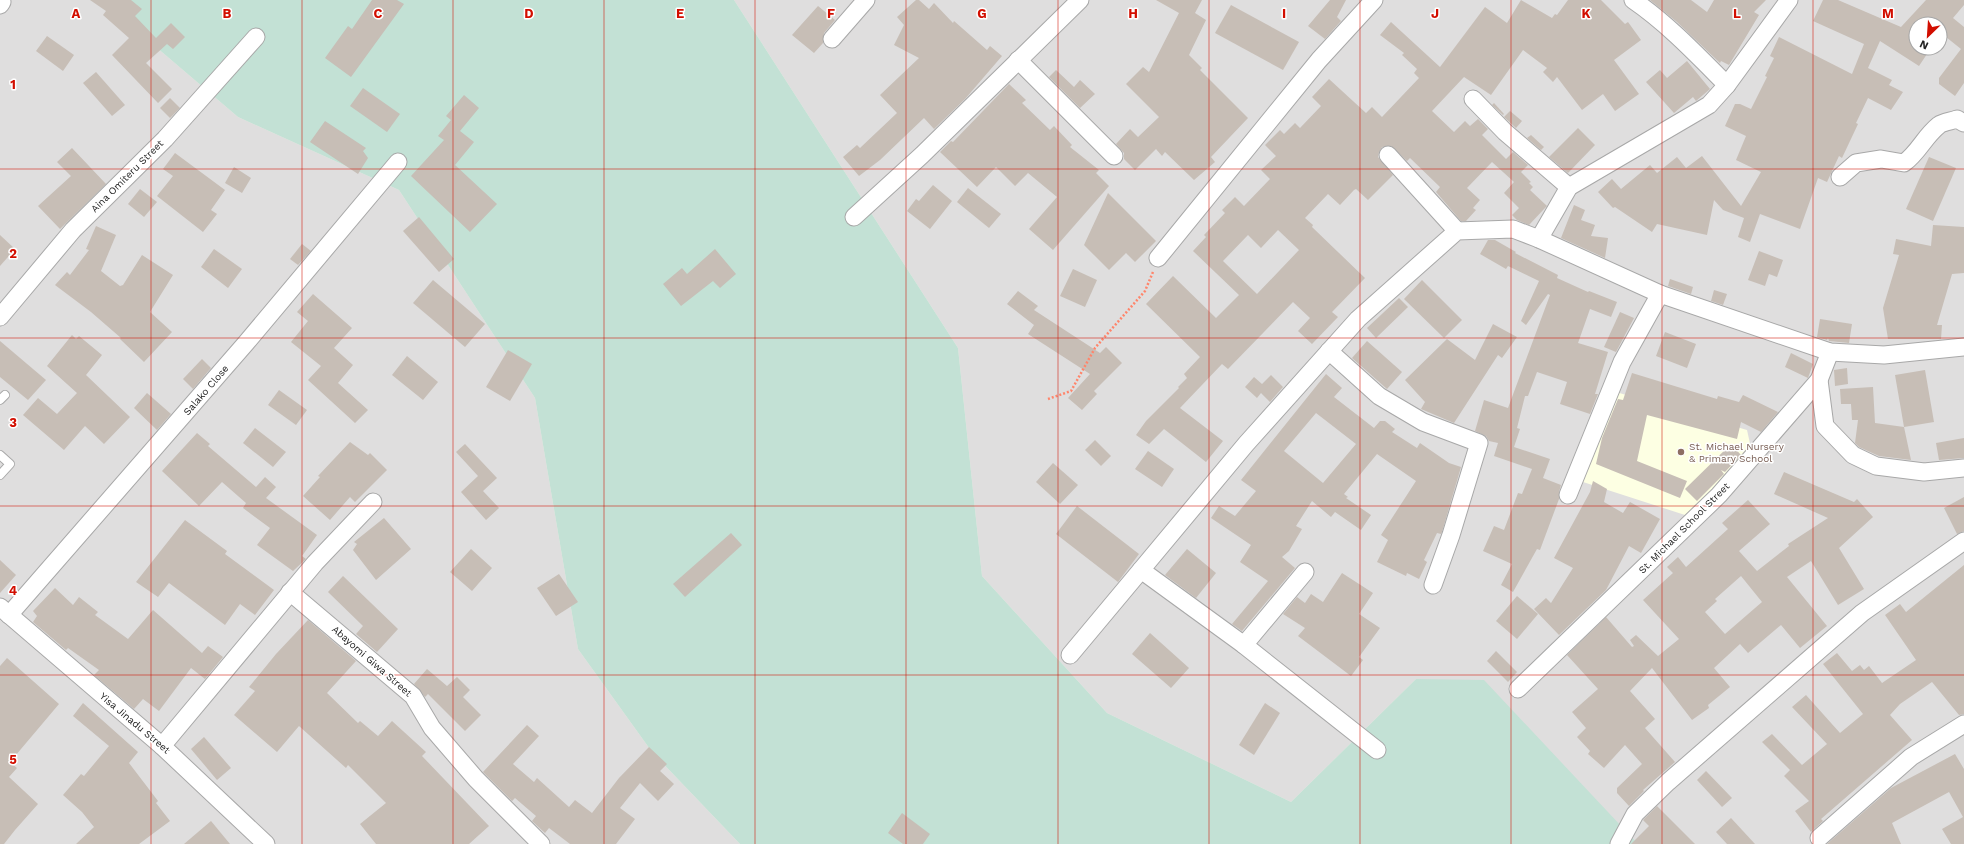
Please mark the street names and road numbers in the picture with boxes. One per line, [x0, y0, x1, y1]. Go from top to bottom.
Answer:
street label: Aina Omiteru Street [89, 137, 166, 214]
street label: Salako Close [181, 363, 231, 417]
street label: St. Michael School Street [1636, 480, 1732, 576]
street label: Abayomi Giwa Street [330, 623, 415, 699]
street label: Yisa Jinadu Street [98, 690, 173, 756]

